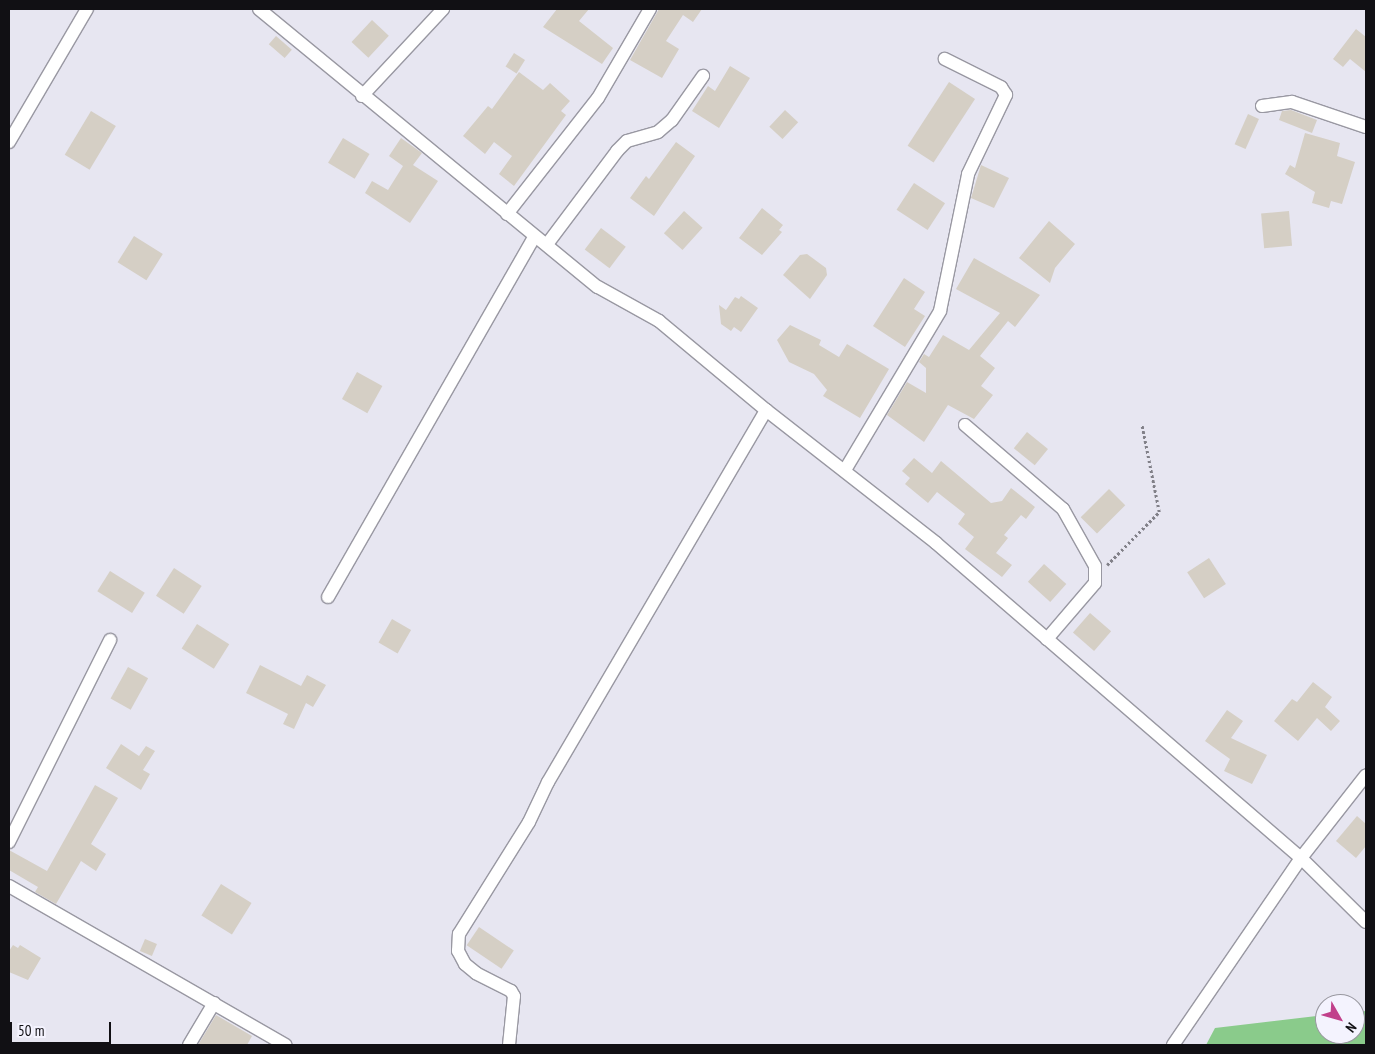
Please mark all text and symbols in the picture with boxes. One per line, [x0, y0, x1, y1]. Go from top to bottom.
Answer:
north arrow [1315, 994, 1365, 1044]
scale bar [12, 1012, 114, 1044]
text: N [1342, 1019, 1360, 1036]
text: 50 m [18, 1021, 44, 1040]

